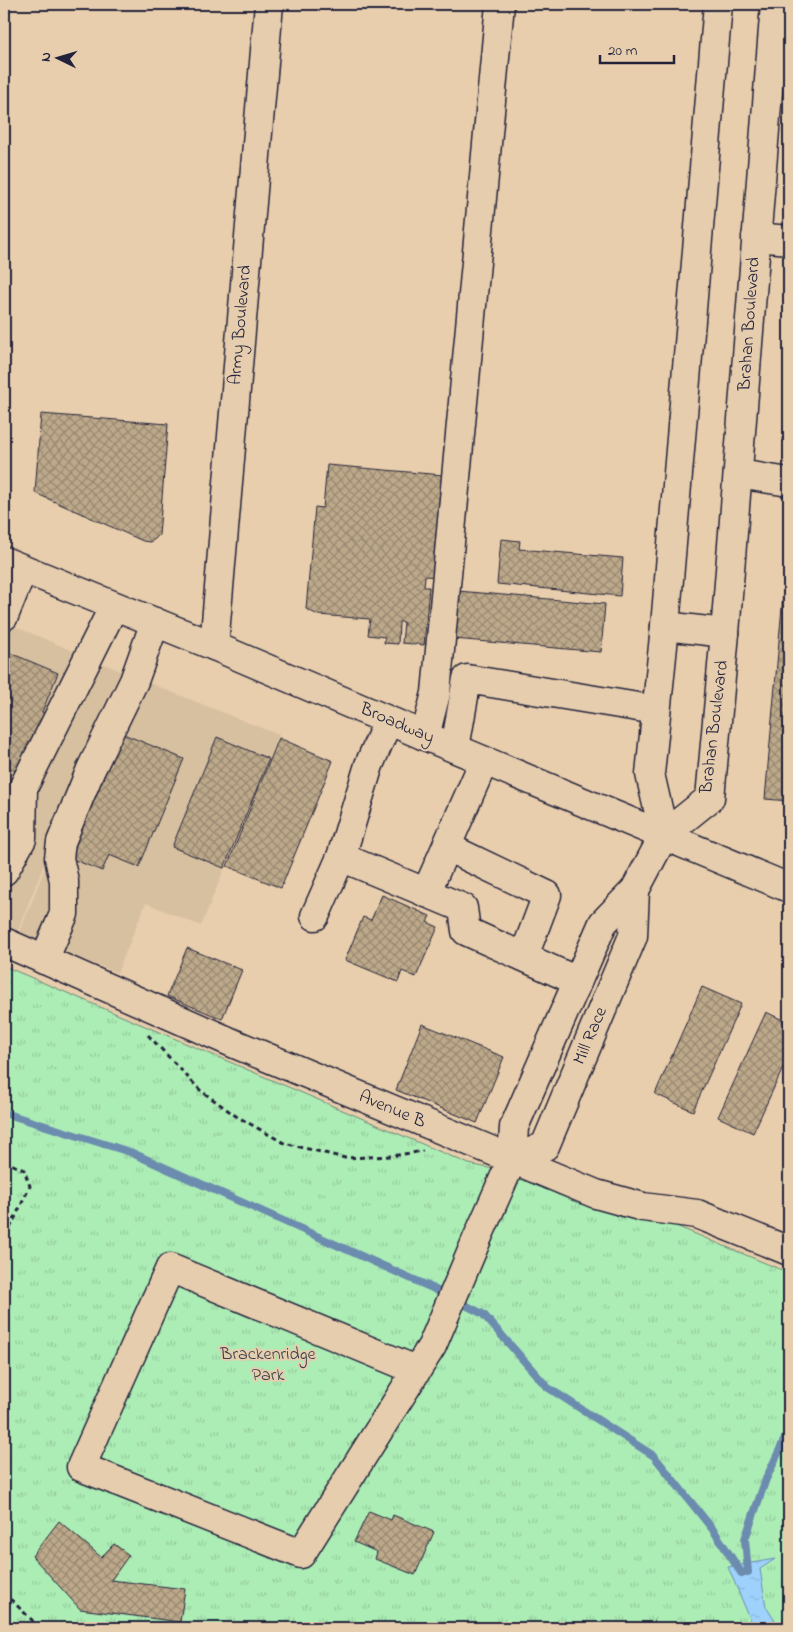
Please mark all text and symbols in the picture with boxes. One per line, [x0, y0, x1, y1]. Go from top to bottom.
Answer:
north arrow [32, 32, 82, 82]
scale bar [600, 32, 674, 64]
text: 20 m [608, 40, 638, 62]
text: N [36, 51, 57, 63]
street label: Brahan Boulevard [732, 256, 768, 393]
street label: Army Boulevard [223, 264, 259, 386]
street label: Brahan Boulevard [694, 659, 736, 796]
street label: Broadway [355, 696, 438, 751]
street label: Mill Race [567, 1002, 615, 1069]
street label: Avenue B [355, 1084, 429, 1136]
park label: Brackenridge Park [219, 1342, 317, 1389]

